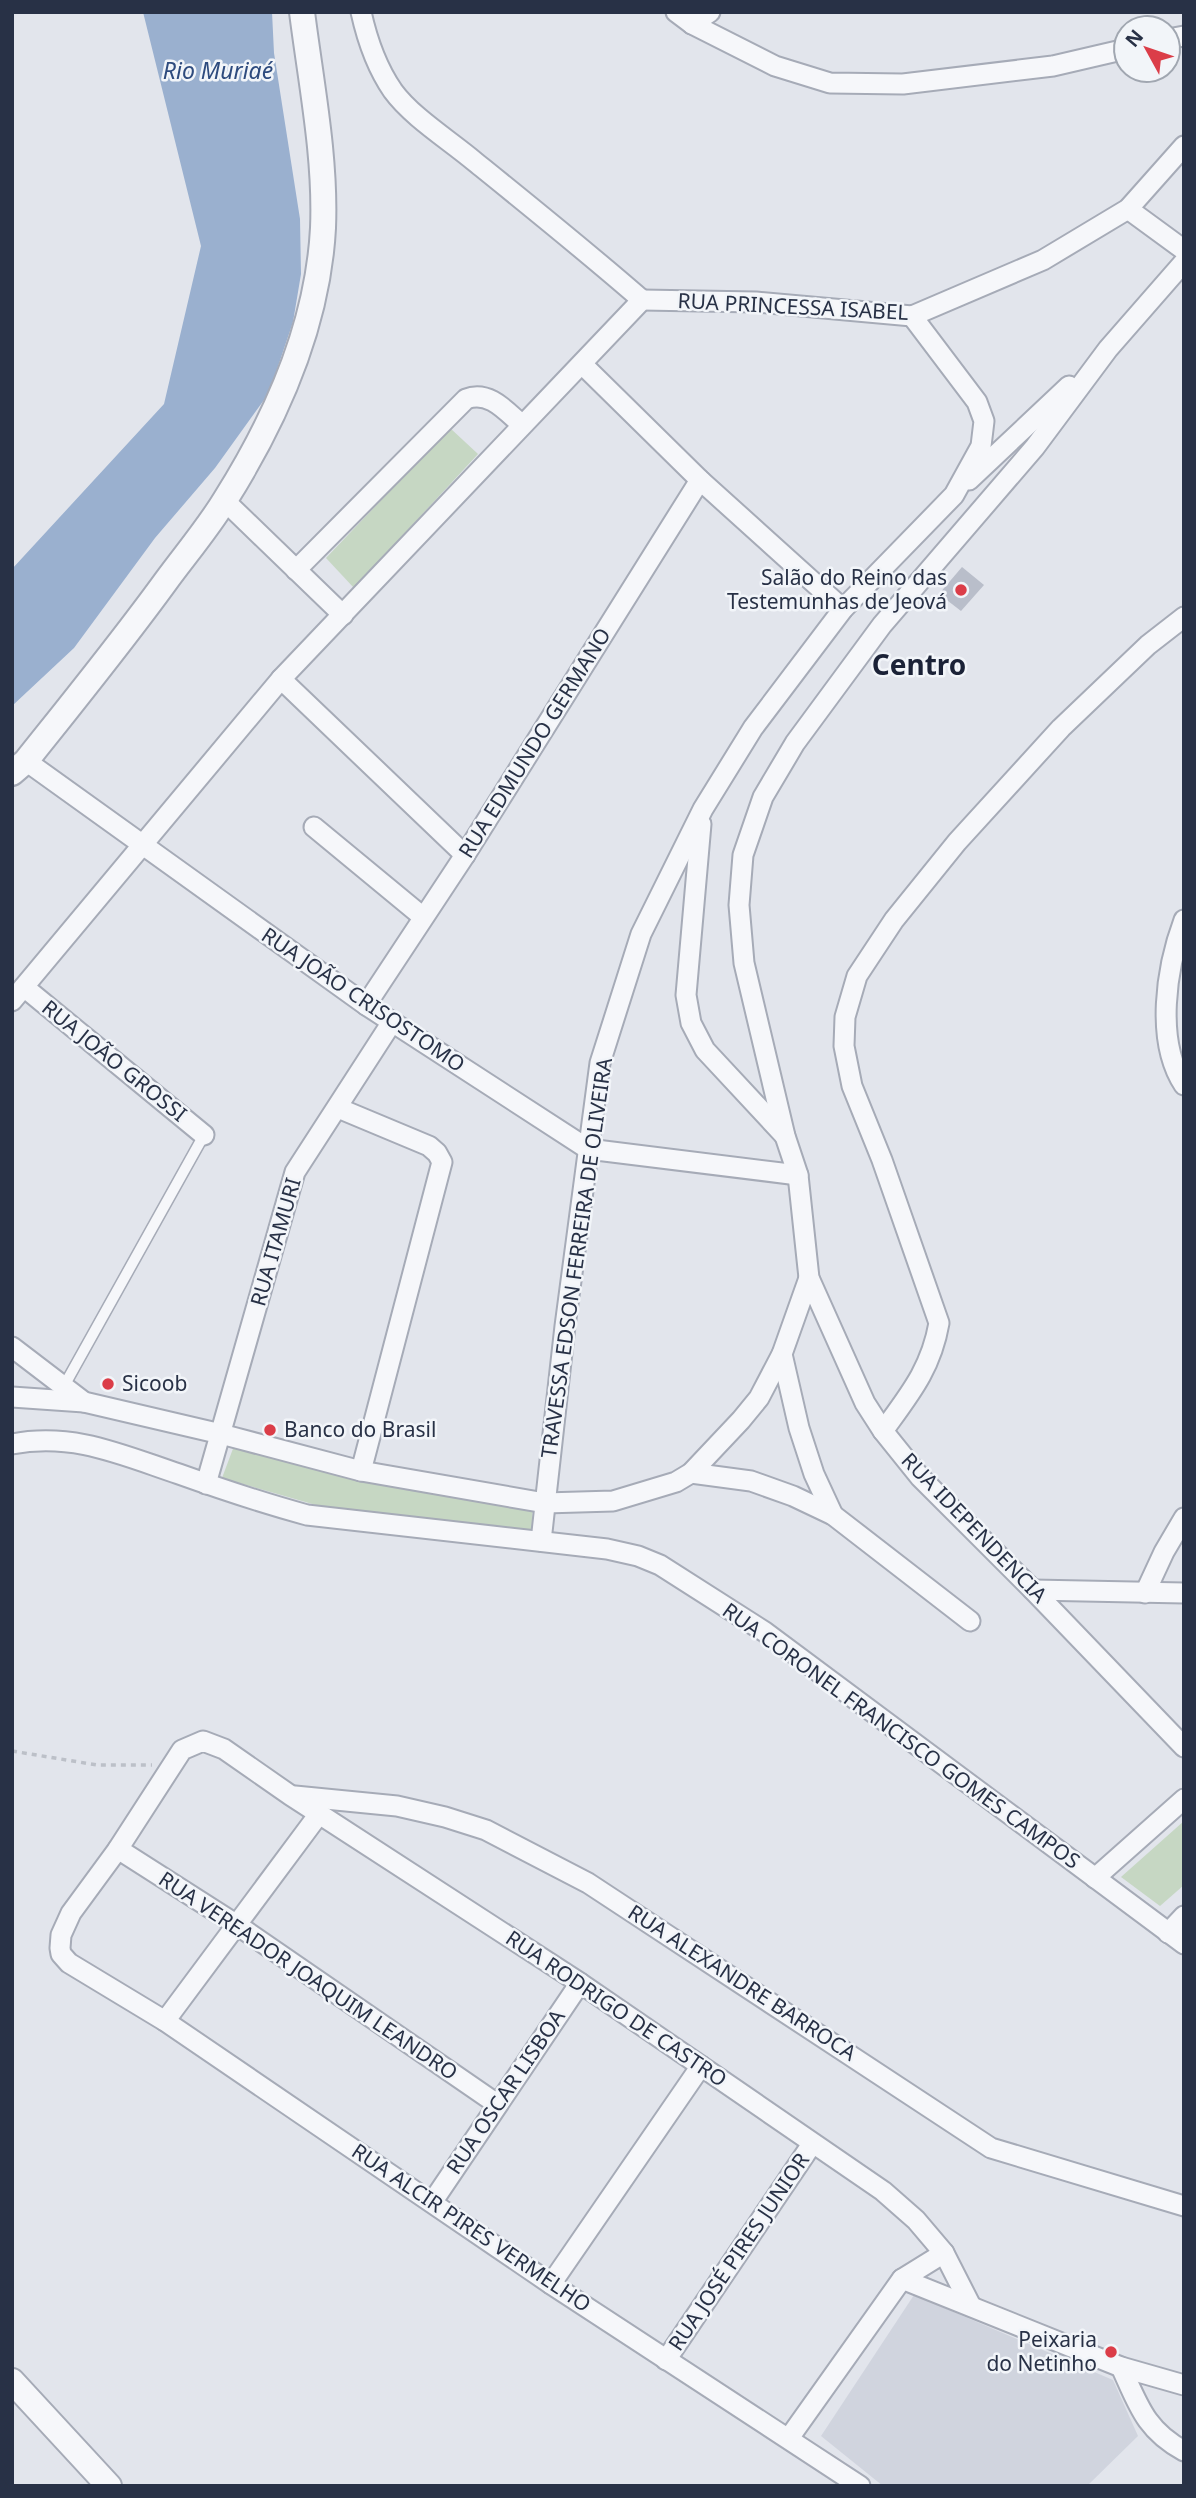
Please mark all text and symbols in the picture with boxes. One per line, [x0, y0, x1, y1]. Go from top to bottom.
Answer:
north arrow [1112, 14, 1182, 84]
text: N [1119, 24, 1149, 52]
water label: Rio Muriaé [163, 54, 274, 86]
street label: RUA PRINCESSA ISABEL [677, 286, 909, 326]
place label: Salão do Reino das Testemunhas de Jeová [727, 563, 947, 615]
marker: Salão do Reino das Testemunhas de Jeová [953, 582, 969, 598]
street label: RUA EDMUNDO GERMANO [452, 622, 617, 863]
district label: Centro [872, 645, 966, 683]
street label: RUA JOÃO CRISOSTOMO [256, 921, 471, 1078]
street label: RUA JOÃO GROSSI [36, 993, 193, 1127]
street label: TRAVESSA EDSON FERREIRA DE OLIVEIRA [534, 1055, 618, 1460]
street label: RUA ITAMURI [243, 1174, 307, 1309]
place label: Sicoob [122, 1369, 187, 1397]
marker: Sicoob [100, 1376, 116, 1392]
place label: Banco do Brasil [284, 1415, 436, 1443]
marker: Banco do Brasil [262, 1422, 278, 1438]
street label: RUA IDEPENDENCIA [896, 1446, 1054, 1609]
street label: RUA CORONEL FRANCISCO GOMES CAMPOS [717, 1596, 1086, 1875]
street label: RUA VEREADOR JOAQUIM LEANDRO [154, 1864, 463, 2086]
street label: RUA ALEXANDRE BARROCA [623, 1898, 862, 2067]
street label: RUA RODRIGO DE CASTRO [501, 1924, 733, 2093]
street label: RUA OSCAR LISBOA [440, 2003, 571, 2179]
street label: RUA ALCIR PIRES VERMELHO [347, 2137, 597, 2318]
street label: RUA JOSÉ PIRES JUNIOR [661, 2147, 815, 2356]
place label: Peixaria do Netinho [986, 2325, 1097, 2377]
marker: Peixaria do Netinho [1103, 2344, 1119, 2360]

